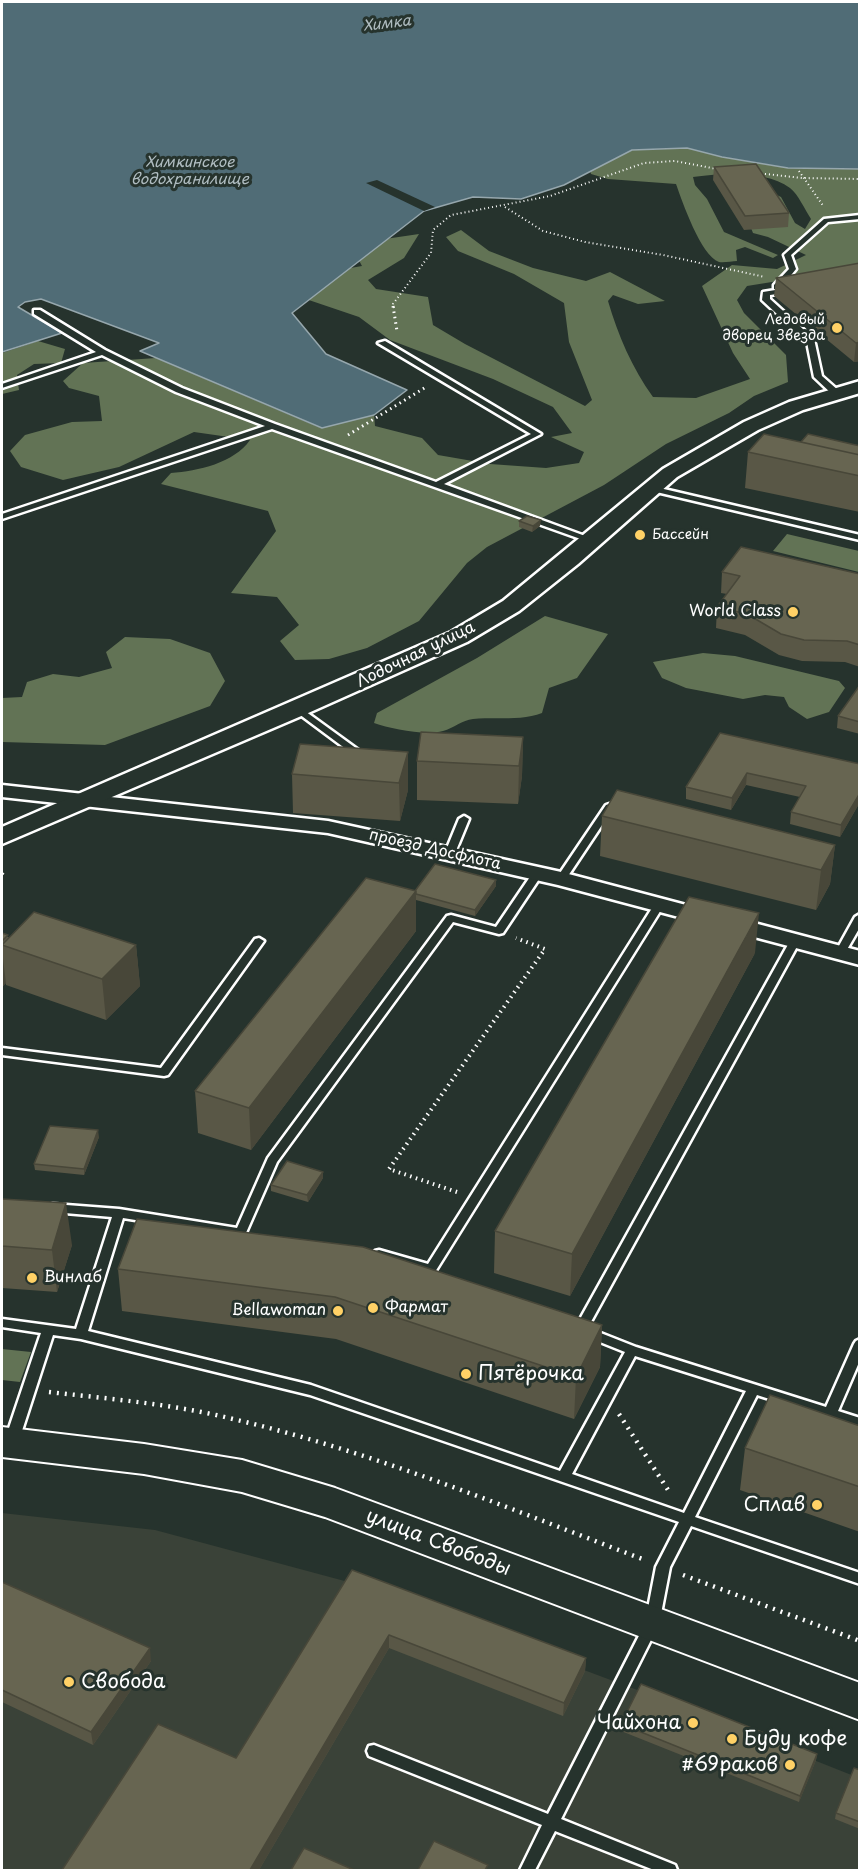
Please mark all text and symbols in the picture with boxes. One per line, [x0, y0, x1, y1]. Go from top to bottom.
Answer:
water label: Химка [362, 12, 412, 36]
water label: Химкинское водохранилище [131, 154, 249, 189]
place label: Ледовый дворец Звезда [723, 312, 825, 344]
marker: Ледовый дворец Звезда [830, 321, 844, 335]
place label: Бассейн [652, 527, 709, 543]
marker: Бассейн [633, 528, 647, 542]
place label: World Class [689, 602, 781, 622]
marker: World Class [786, 605, 800, 619]
street label: Лодочная улица [354, 618, 478, 692]
street label: проезд Досфлота [367, 825, 503, 875]
place label: Винлаб [44, 1268, 102, 1288]
marker: Винлаб [25, 1271, 39, 1285]
place label: Фармат [385, 1298, 448, 1318]
place label: Bellawoman [231, 1301, 326, 1321]
marker: Фармат [366, 1301, 380, 1315]
marker: Bellawoman [331, 1304, 345, 1318]
place label: Пятёрочка [478, 1362, 584, 1386]
marker: Пятёрочка [459, 1367, 473, 1381]
place label: Сплав [743, 1493, 805, 1517]
marker: Сплав [810, 1498, 824, 1512]
street label: улица Свободы [362, 1504, 514, 1582]
place label: Свобода [81, 1670, 165, 1694]
marker: Свобода [62, 1675, 76, 1689]
place label: Чайхона [597, 1711, 681, 1735]
marker: Чайхона [686, 1716, 700, 1730]
place label: Буду кофе [744, 1727, 847, 1751]
marker: Буду кофе [725, 1732, 739, 1746]
place label: #69раков [682, 1753, 778, 1777]
marker: #69раков [783, 1758, 797, 1772]

